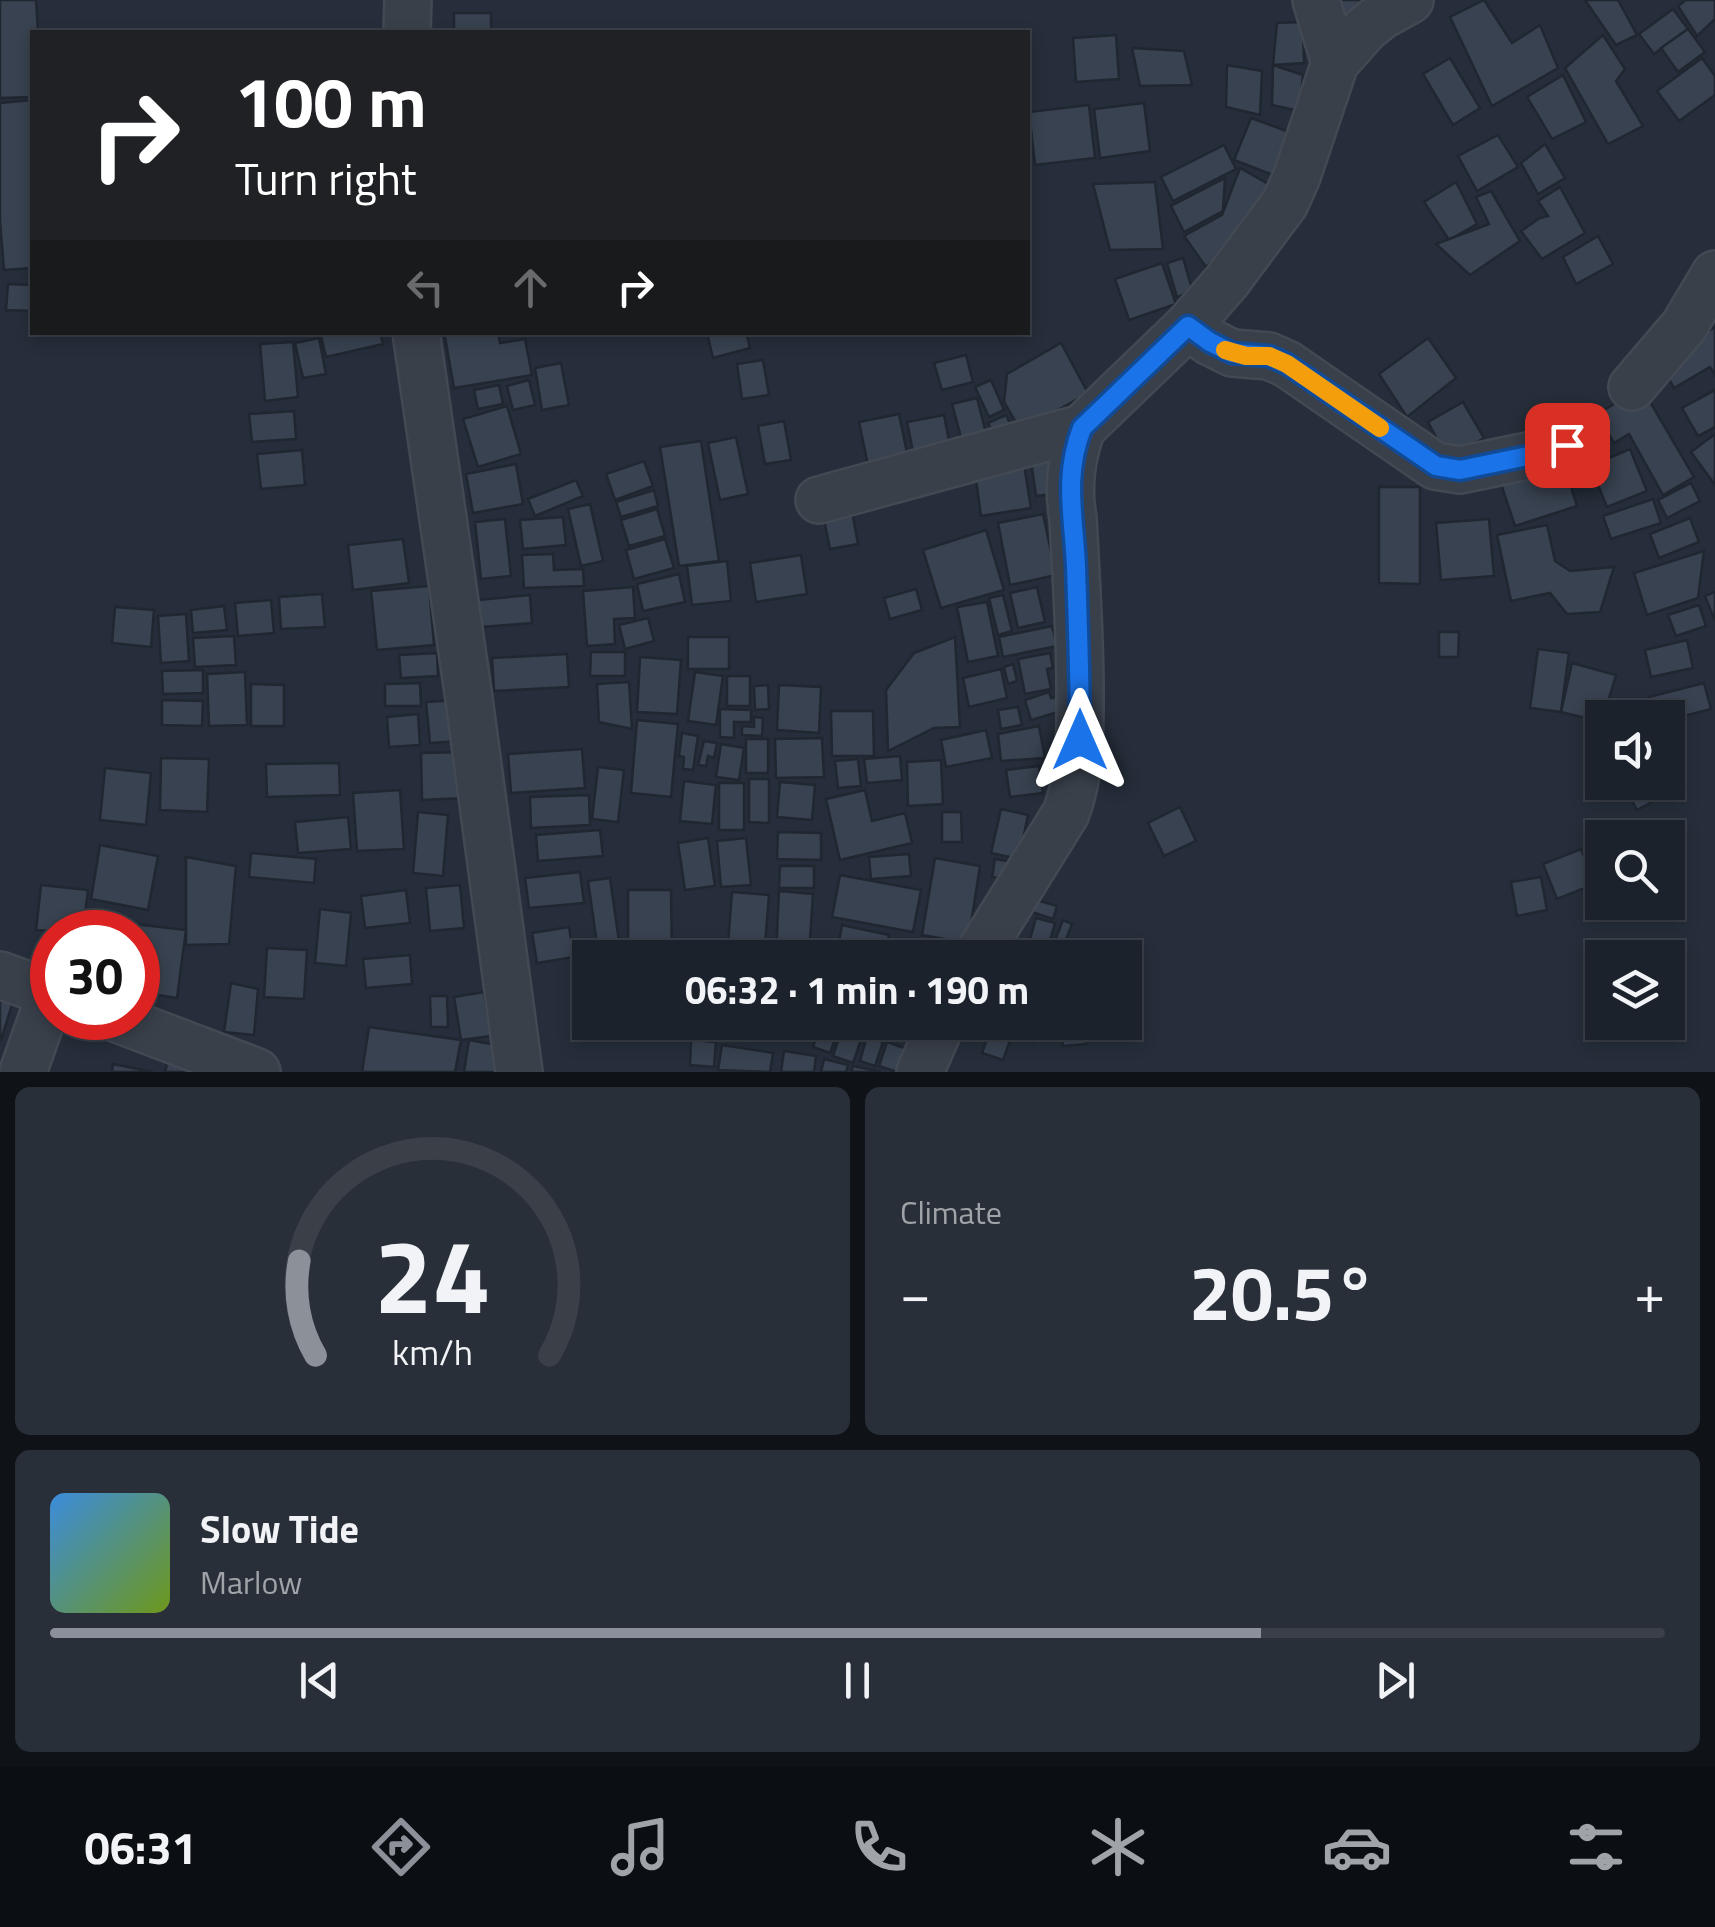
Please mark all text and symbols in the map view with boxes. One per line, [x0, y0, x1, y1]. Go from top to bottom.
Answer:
text: 100 m [235, 48, 427, 154]
icon: right [70, 70, 200, 200]
text: Turn right [235, 144, 417, 212]
icon: left [398, 260, 453, 315]
icon: ahead [503, 260, 558, 315]
icon: right [608, 260, 663, 315]
pin [1525, 403, 1610, 488]
icon: arrive [1540, 418, 1595, 473]
position arrow [1028, 688, 1132, 792]
map controls [1585, 700, 1685, 1040]
button: sound [1585, 700, 1685, 800]
button: search [1585, 820, 1685, 920]
speed limit sign: 30 [30, 910, 160, 1040]
button: layers [1585, 940, 1685, 1040]
text: 06:32 · 1 min · 190 m [685, 961, 1029, 1019]
text: Climate [900, 1188, 1002, 1236]
text: 24 [374, 1195, 491, 1353]
text: 20.5° [1189, 1235, 1376, 1349]
text: − [900, 1251, 931, 1334]
text: + [1634, 1251, 1665, 1334]
text: km/h [392, 1324, 473, 1379]
text: Slow Tide [200, 1500, 359, 1558]
text: Marlow [200, 1558, 303, 1606]
icon: previous [292, 1653, 347, 1708]
icon: pause [830, 1653, 885, 1708]
icon: next [1368, 1653, 1423, 1708]
icon: directions [366, 1812, 436, 1882]
icon: music [605, 1812, 675, 1882]
icon: phone [844, 1812, 914, 1882]
icon: climate [1083, 1812, 1153, 1882]
icon: car [1322, 1812, 1392, 1882]
icon: filters [1561, 1812, 1631, 1882]
text: 06:31 [84, 1813, 197, 1881]

